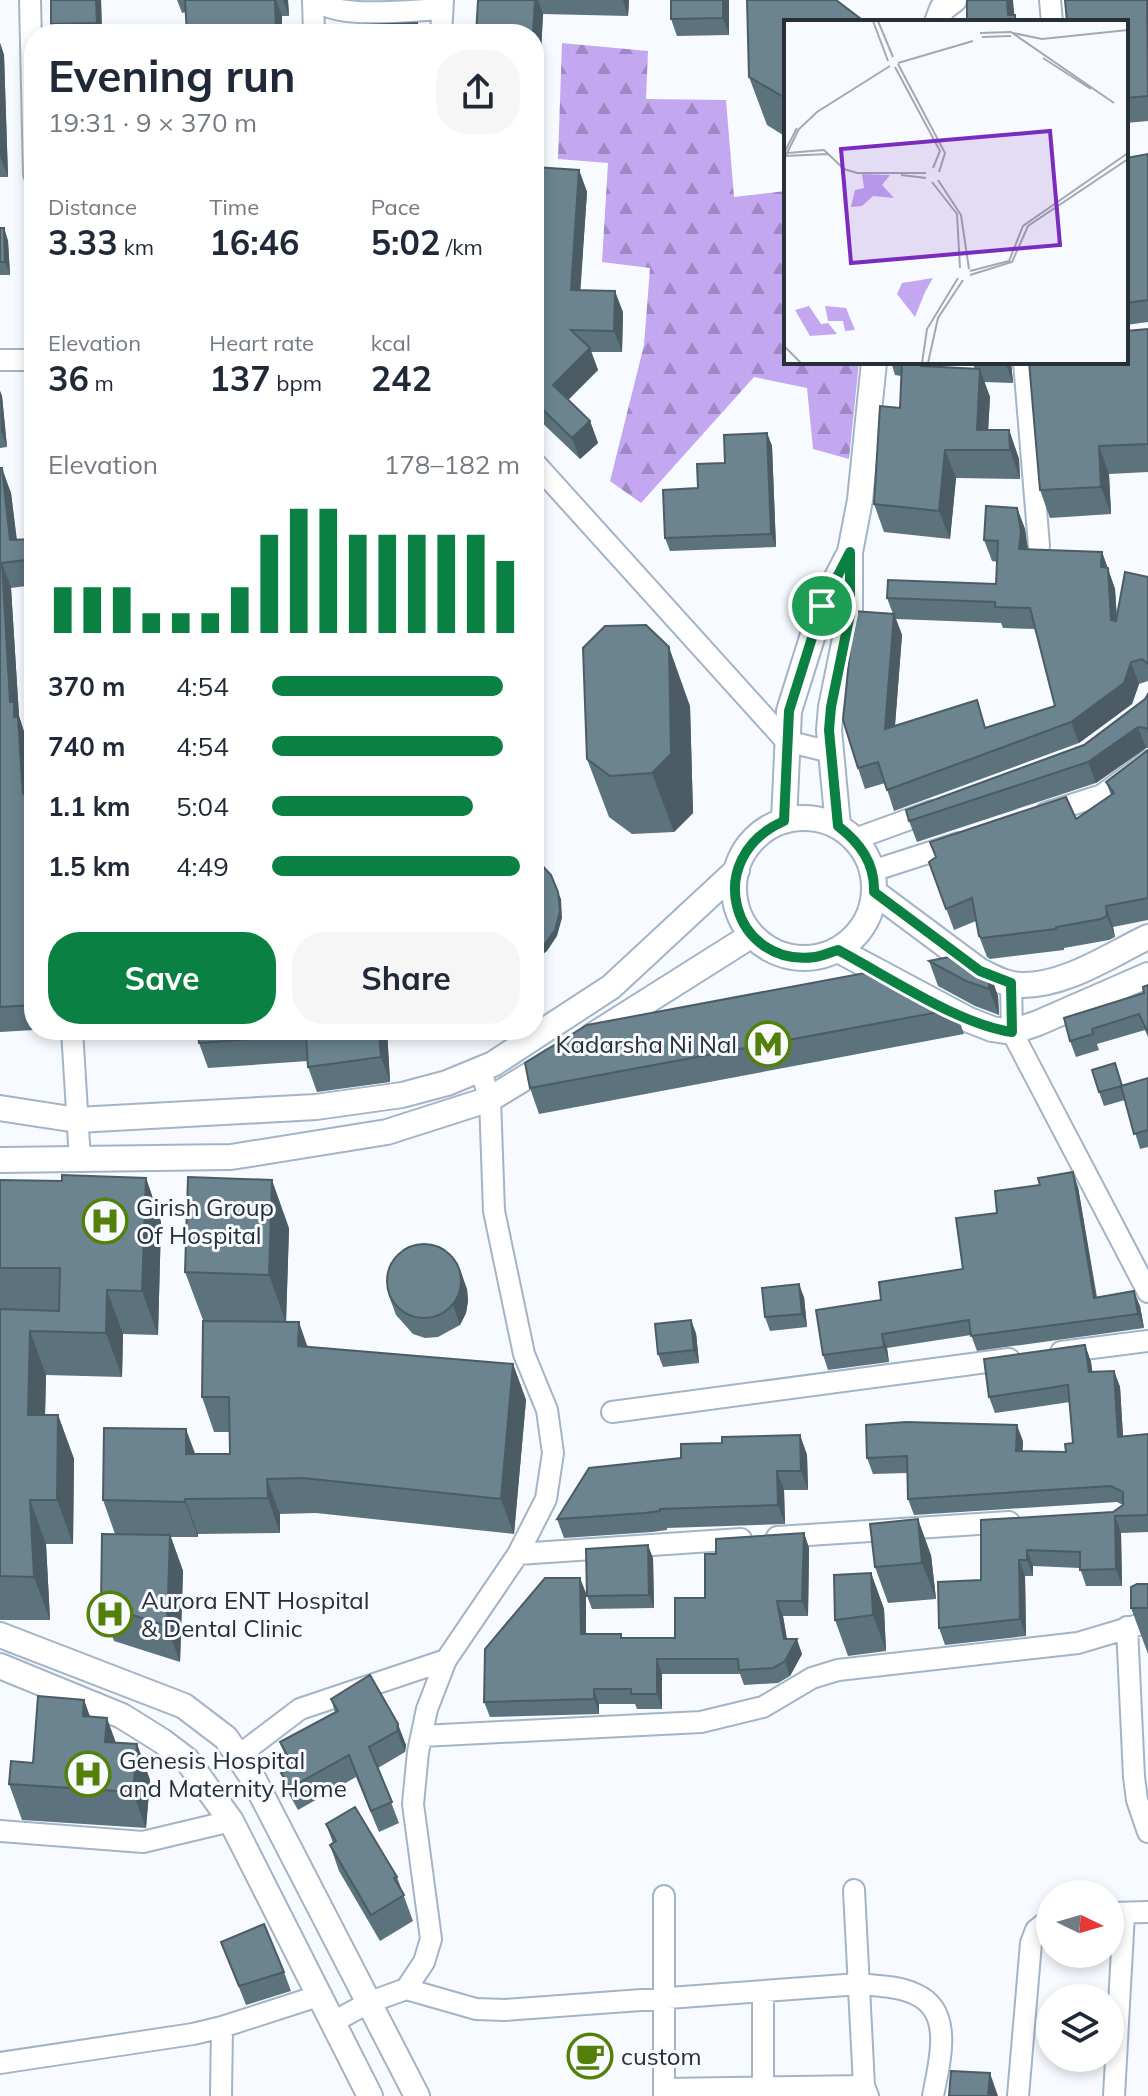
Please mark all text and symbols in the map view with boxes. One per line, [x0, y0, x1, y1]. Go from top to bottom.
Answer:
inset map [784, 20, 1128, 364]
text: Evening run [48, 48, 295, 103]
button: share [436, 50, 520, 134]
text: 19:31 · 9 × 370 m [48, 106, 257, 139]
text: Distance [48, 193, 137, 221]
text: Time [209, 193, 259, 221]
text: Pace [371, 193, 420, 221]
text: 3.33 [48, 221, 118, 264]
text: 16:46 [209, 221, 299, 264]
text: 5:02 [371, 221, 440, 264]
text: km [118, 233, 154, 261]
text: /km [440, 233, 483, 261]
text: Elevation [48, 329, 141, 357]
text: Heart rate [209, 329, 314, 357]
text: kcal [371, 329, 411, 357]
text: 36 [48, 357, 89, 400]
text: 137 [209, 357, 271, 400]
text: 242 [371, 357, 432, 400]
text: m [89, 369, 114, 397]
text: bpm [271, 369, 322, 397]
text: Elevation [48, 448, 158, 481]
text: 178–182 m [384, 448, 520, 481]
pin [788, 572, 856, 640]
icon: arrive [800, 584, 844, 628]
text: 370 m [48, 670, 125, 703]
text: 4:54 [176, 670, 229, 703]
text: 740 m [48, 730, 125, 763]
text: 4:54 [176, 730, 229, 763]
text: 1.1 km [48, 790, 131, 823]
text: 5:04 [176, 790, 229, 823]
text: 1.5 km [48, 850, 131, 883]
text: 4:49 [176, 850, 229, 883]
button: Save [48, 932, 276, 1024]
button: Share [292, 932, 520, 1024]
metro station icon: Kadarsha Ni Nal [744, 1020, 792, 1068]
place label: Kadarsha Ni Nal [555, 1029, 737, 1059]
place label: Girish Group Of Hospital [136, 1192, 274, 1250]
hospital icon: Girish Group Of Hospital [81, 1197, 129, 1245]
place label: Aurora ENT Hospital & Dental Clinic [141, 1585, 369, 1643]
hospital icon: Aurora ENT Hospital & Dental Clinic [86, 1590, 134, 1638]
place label: Genesis Hospital and Maternity Home [119, 1745, 347, 1803]
hospital icon: Genesis Hospital and Maternity Home [64, 1750, 112, 1798]
north arrow [1036, 1880, 1124, 1968]
map controls [1036, 1880, 1124, 2072]
button: layers [1036, 1984, 1124, 2072]
cafe icon: custom [566, 2032, 614, 2080]
place label: custom [621, 2041, 702, 2071]

